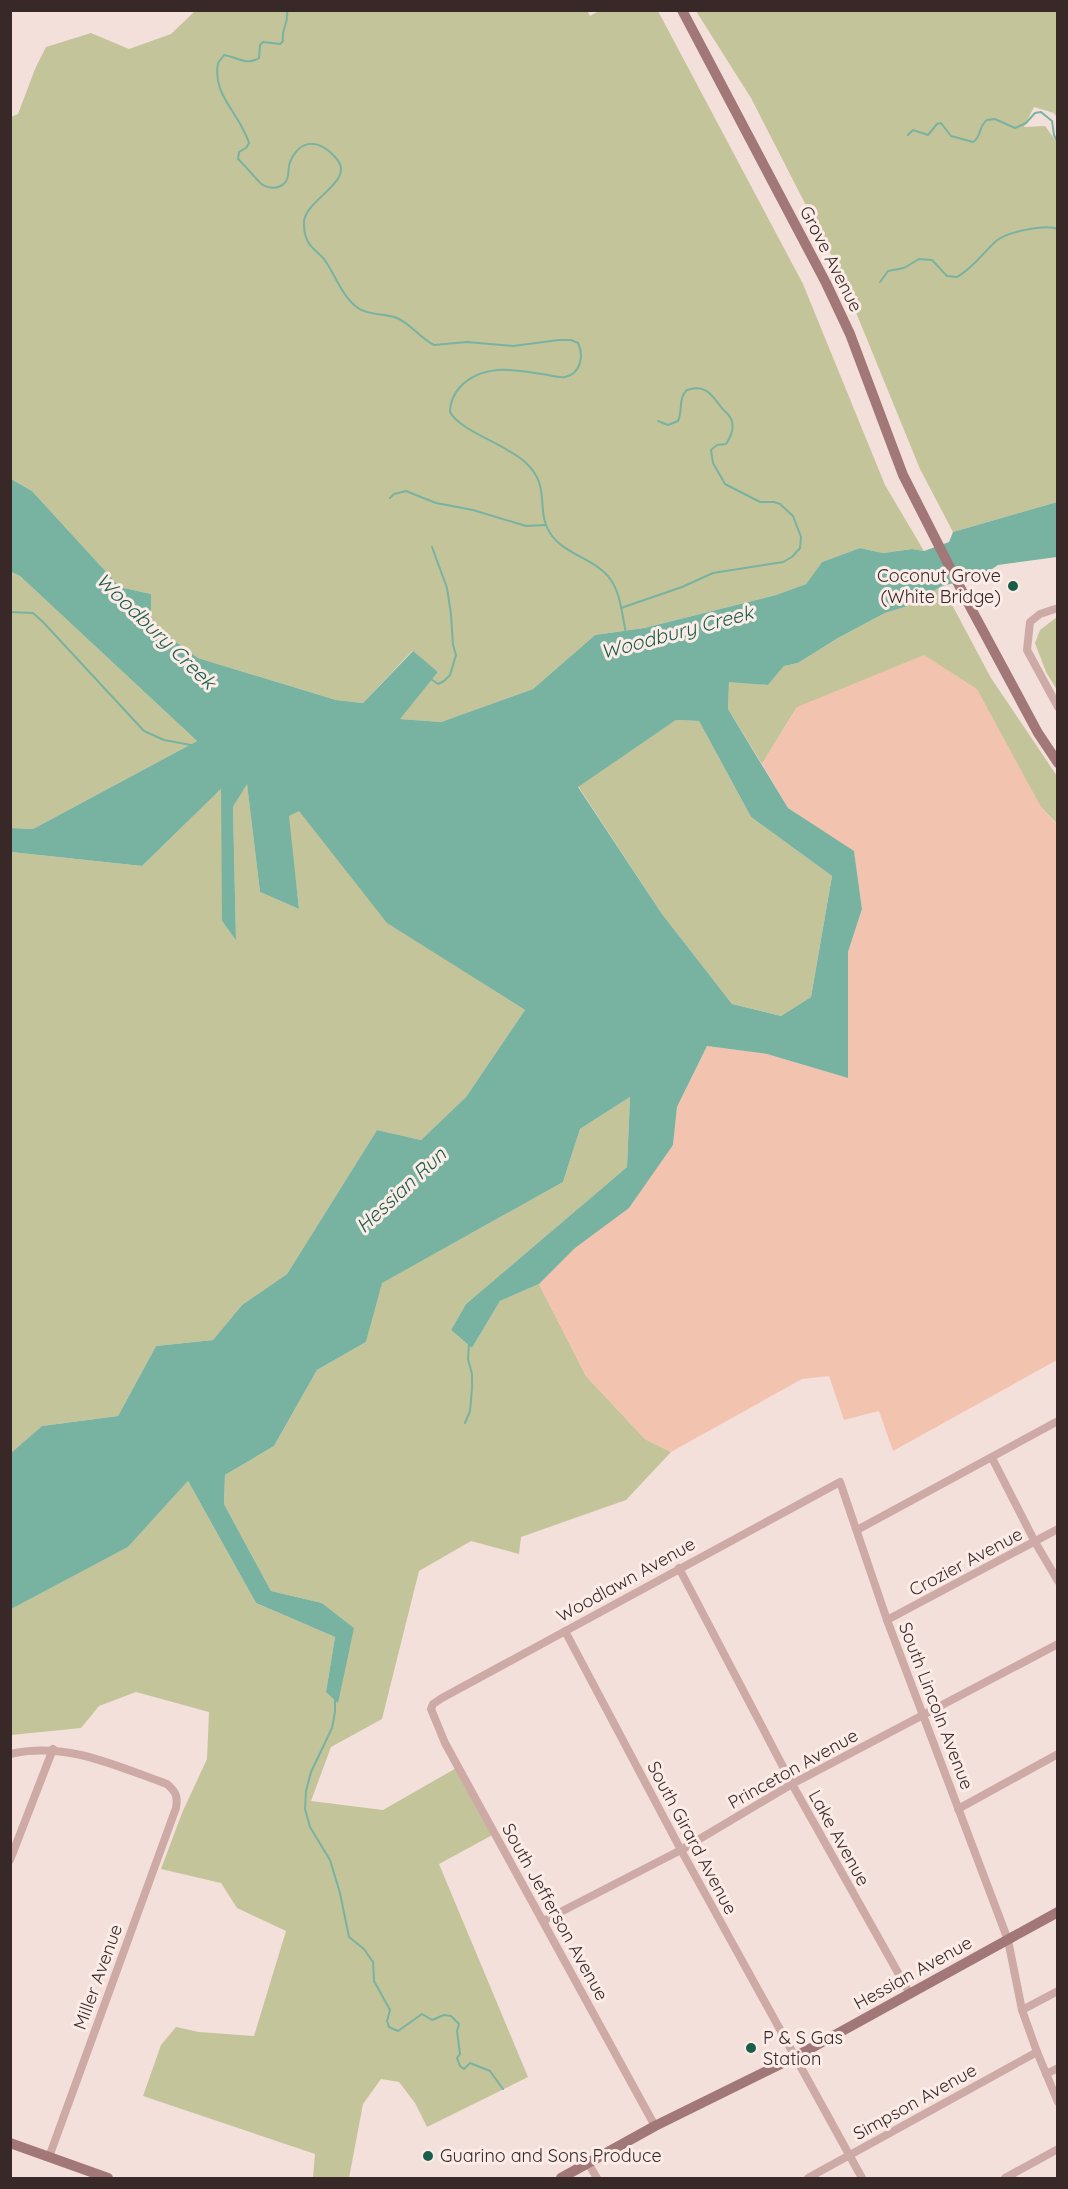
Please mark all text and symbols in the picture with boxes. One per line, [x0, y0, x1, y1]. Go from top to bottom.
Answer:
street label: Grove Avenue [795, 202, 868, 316]
place label: Coconut Grove (White Bridge) [877, 564, 1001, 608]
water label: Woodbury Creek [91, 567, 223, 696]
marker: Coconut Grove (White Bridge) [1006, 579, 1020, 593]
water label: Woodbury Creek [598, 599, 758, 664]
water label: Hessian Run [350, 1141, 451, 1238]
street label: Crozier Avenue [905, 1522, 1026, 1601]
street label: Woodlawn Avenue [552, 1532, 699, 1627]
street label: South Lincoln Avenue [894, 1619, 979, 1793]
street label: Princeton Avenue [724, 1723, 862, 1814]
street label: South Girard Avenue [642, 1757, 743, 1918]
street label: Lake Avenue [804, 1786, 875, 1890]
street label: South Jefferson Avenue [497, 1819, 614, 2004]
street label: Miller Avenue [68, 1921, 127, 2033]
street label: Hessian Avenue [850, 1931, 976, 2015]
place label: P & S Gas Station [763, 2026, 843, 2070]
marker: P & S Gas Station [744, 2041, 758, 2055]
street label: Simpson Avenue [849, 2058, 980, 2145]
place label: Guarino and Sons Produce [440, 2144, 662, 2167]
marker: Guarino and Sons Produce [421, 2149, 435, 2163]

